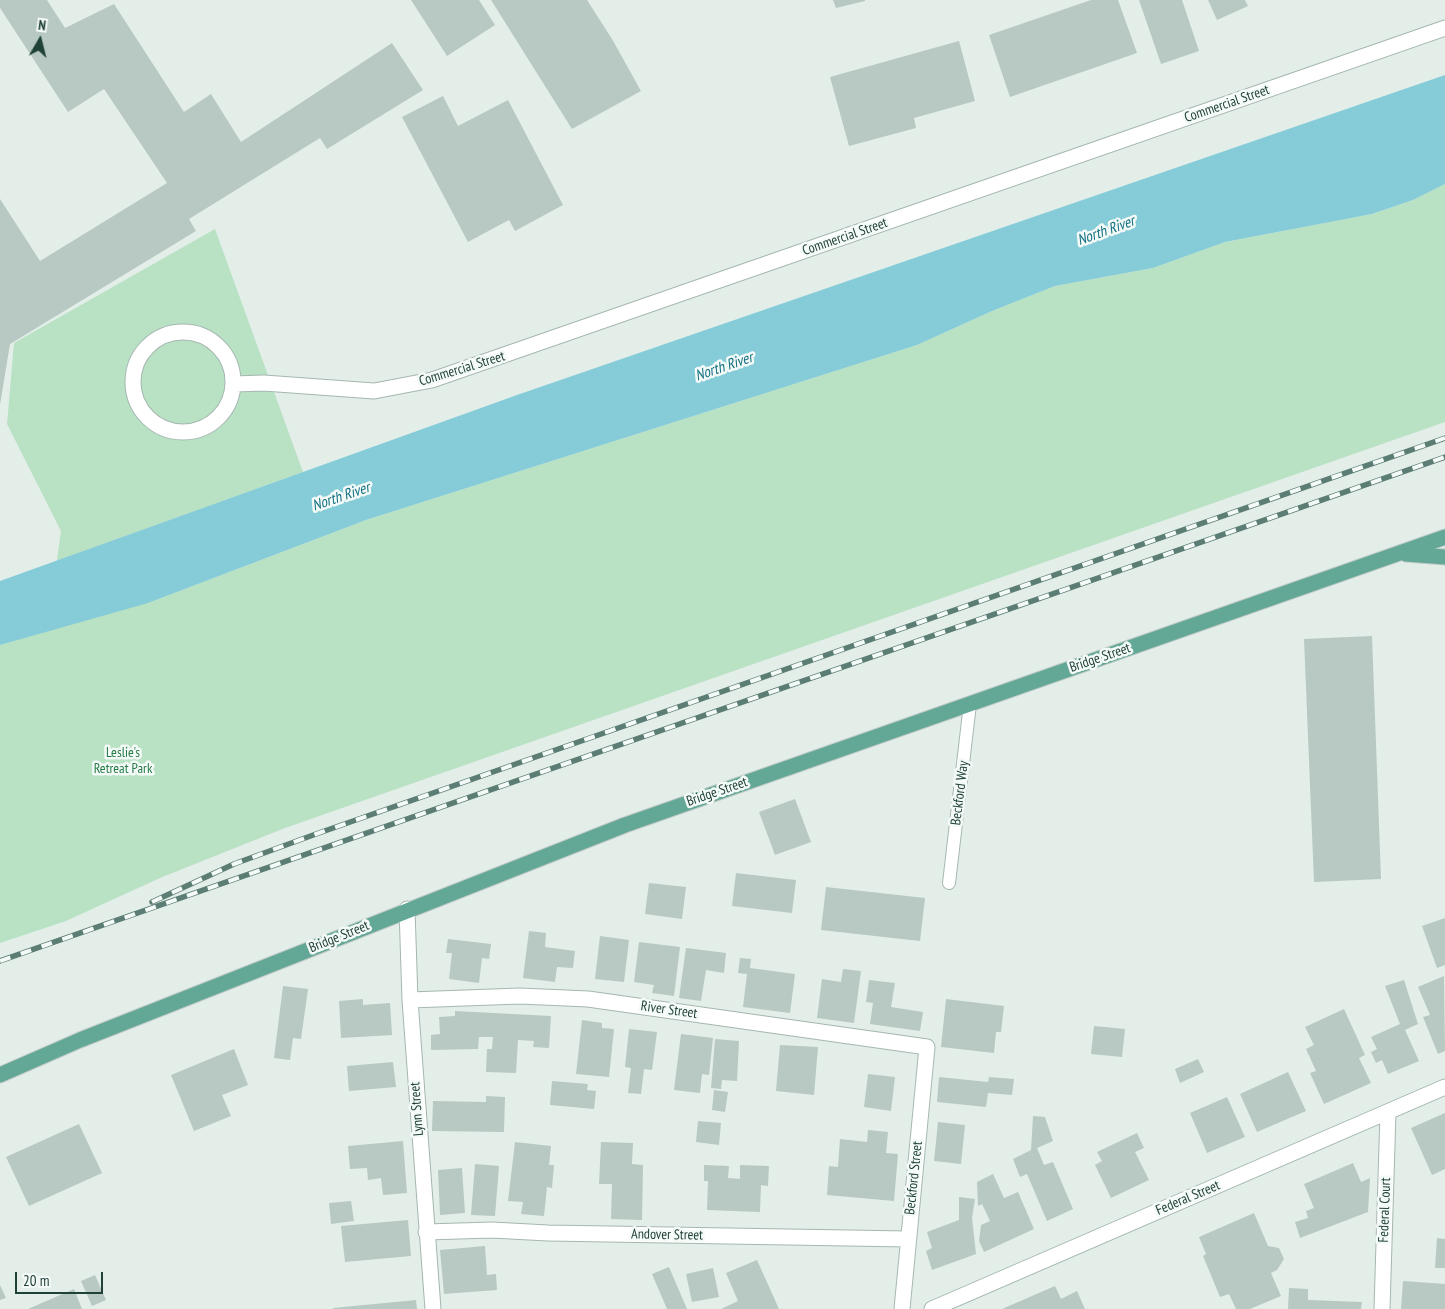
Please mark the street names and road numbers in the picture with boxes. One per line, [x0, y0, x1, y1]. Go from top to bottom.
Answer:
street label: Commercial Street [1182, 82, 1272, 126]
street label: Commercial Street [800, 215, 890, 259]
street label: Commercial Street [417, 348, 507, 390]
street label: Bridge Street [1067, 640, 1133, 676]
street label: Beckford Way [948, 760, 972, 826]
street label: Bridge Street [684, 774, 750, 810]
street label: Bridge Street [307, 917, 371, 957]
street label: River Street [640, 998, 698, 1022]
street label: Lynn Street [407, 1081, 427, 1137]
street label: Beckford Street [902, 1140, 926, 1216]
street label: Federal Street [1153, 1177, 1223, 1219]
street label: Federal Court [1375, 1177, 1395, 1243]
street label: Andover Street [631, 1226, 703, 1244]

